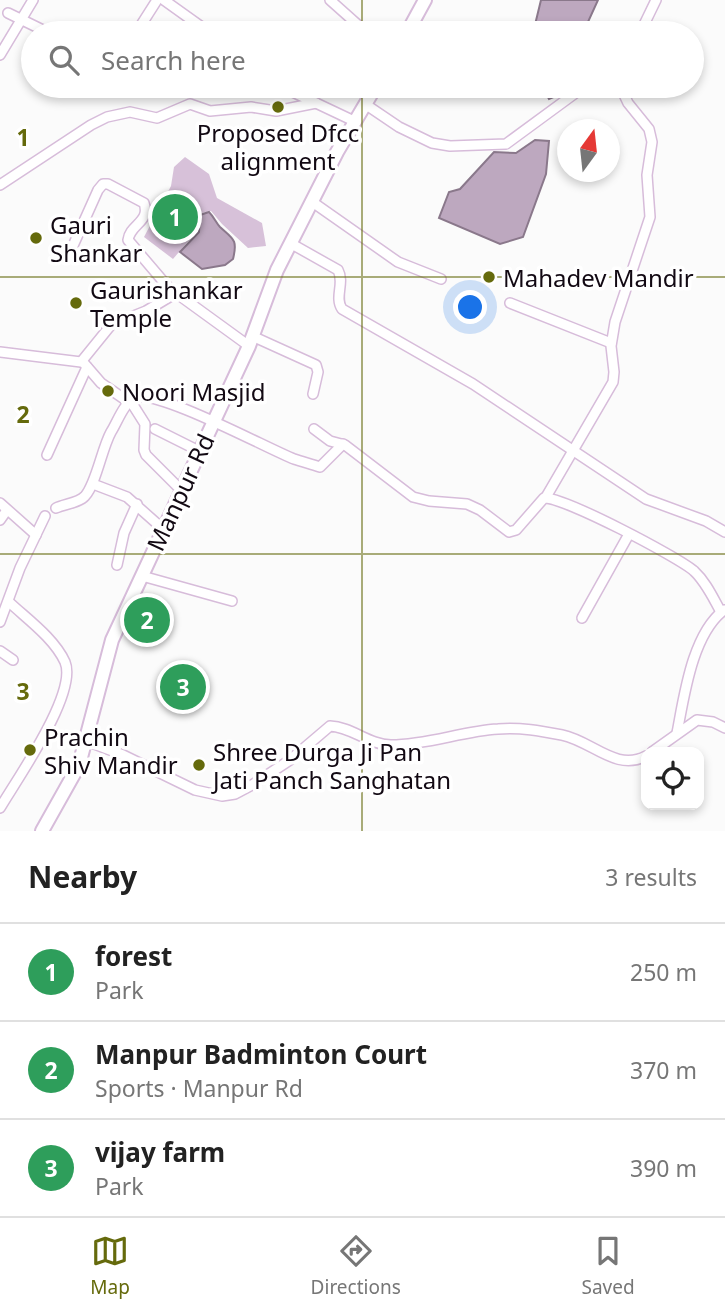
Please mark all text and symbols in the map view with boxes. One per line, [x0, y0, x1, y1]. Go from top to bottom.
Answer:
search box [21, 21, 704, 98]
icon: search [45, 41, 83, 79]
text: Search here [101, 42, 246, 78]
marker: Proposed Dfcc alignment [270, 99, 286, 115]
place label: Proposed Dfcc alignment [197, 116, 359, 177]
north arrow [557, 119, 620, 182]
text: 1 [16, 121, 30, 153]
pin: 1 [152, 191, 198, 243]
place label: Gauri Shankar [50, 208, 143, 269]
marker: Gauri Shankar [28, 230, 44, 246]
place label: Mahadev Mandir [503, 261, 694, 294]
marker: Mahadev Mandir [481, 269, 497, 285]
place label: Gaurishankar Temple [90, 273, 243, 334]
your location [453, 290, 487, 324]
marker: Gaurishankar Temple [68, 295, 84, 311]
place label: Noori Masjid [122, 375, 266, 408]
marker: Noori Masjid [100, 383, 116, 399]
text: 2 [16, 398, 30, 430]
street label: Manpur Rd [139, 428, 221, 556]
pin: 2 [124, 594, 170, 646]
pin: 3 [160, 661, 206, 713]
text: 3 [16, 675, 30, 707]
place label: Prachin Shiv Mandir [44, 720, 178, 781]
place label: Shree Durga Ji Pan Jati Panch Sanghatan [211, 735, 451, 796]
marker: Prachin Shiv Mandir [22, 742, 38, 758]
map controls [641, 747, 704, 810]
button: locate [641, 747, 704, 810]
marker: Shree Durga Ji Pan Jati Panch Sanghatan [191, 757, 207, 773]
text: Nearby [28, 856, 137, 897]
text: 3 results [605, 861, 697, 893]
text: forest [95, 938, 172, 974]
text: 1 [44, 956, 58, 988]
text: 250 m [630, 956, 697, 988]
text: Park [95, 974, 144, 1006]
text: Manpur Badminton Court [95, 1036, 427, 1072]
text: 2 [44, 1054, 58, 1086]
text: 370 m [630, 1054, 697, 1086]
text: Sports · Manpur Rd [95, 1072, 303, 1104]
text: vijay farm [95, 1134, 225, 1170]
text: 3 [44, 1152, 58, 1184]
text: 390 m [630, 1152, 697, 1184]
text: Park [95, 1170, 144, 1202]
tab: Map [90, 1232, 130, 1300]
tab: Directions [311, 1232, 401, 1300]
tab: Saved [581, 1232, 635, 1300]

